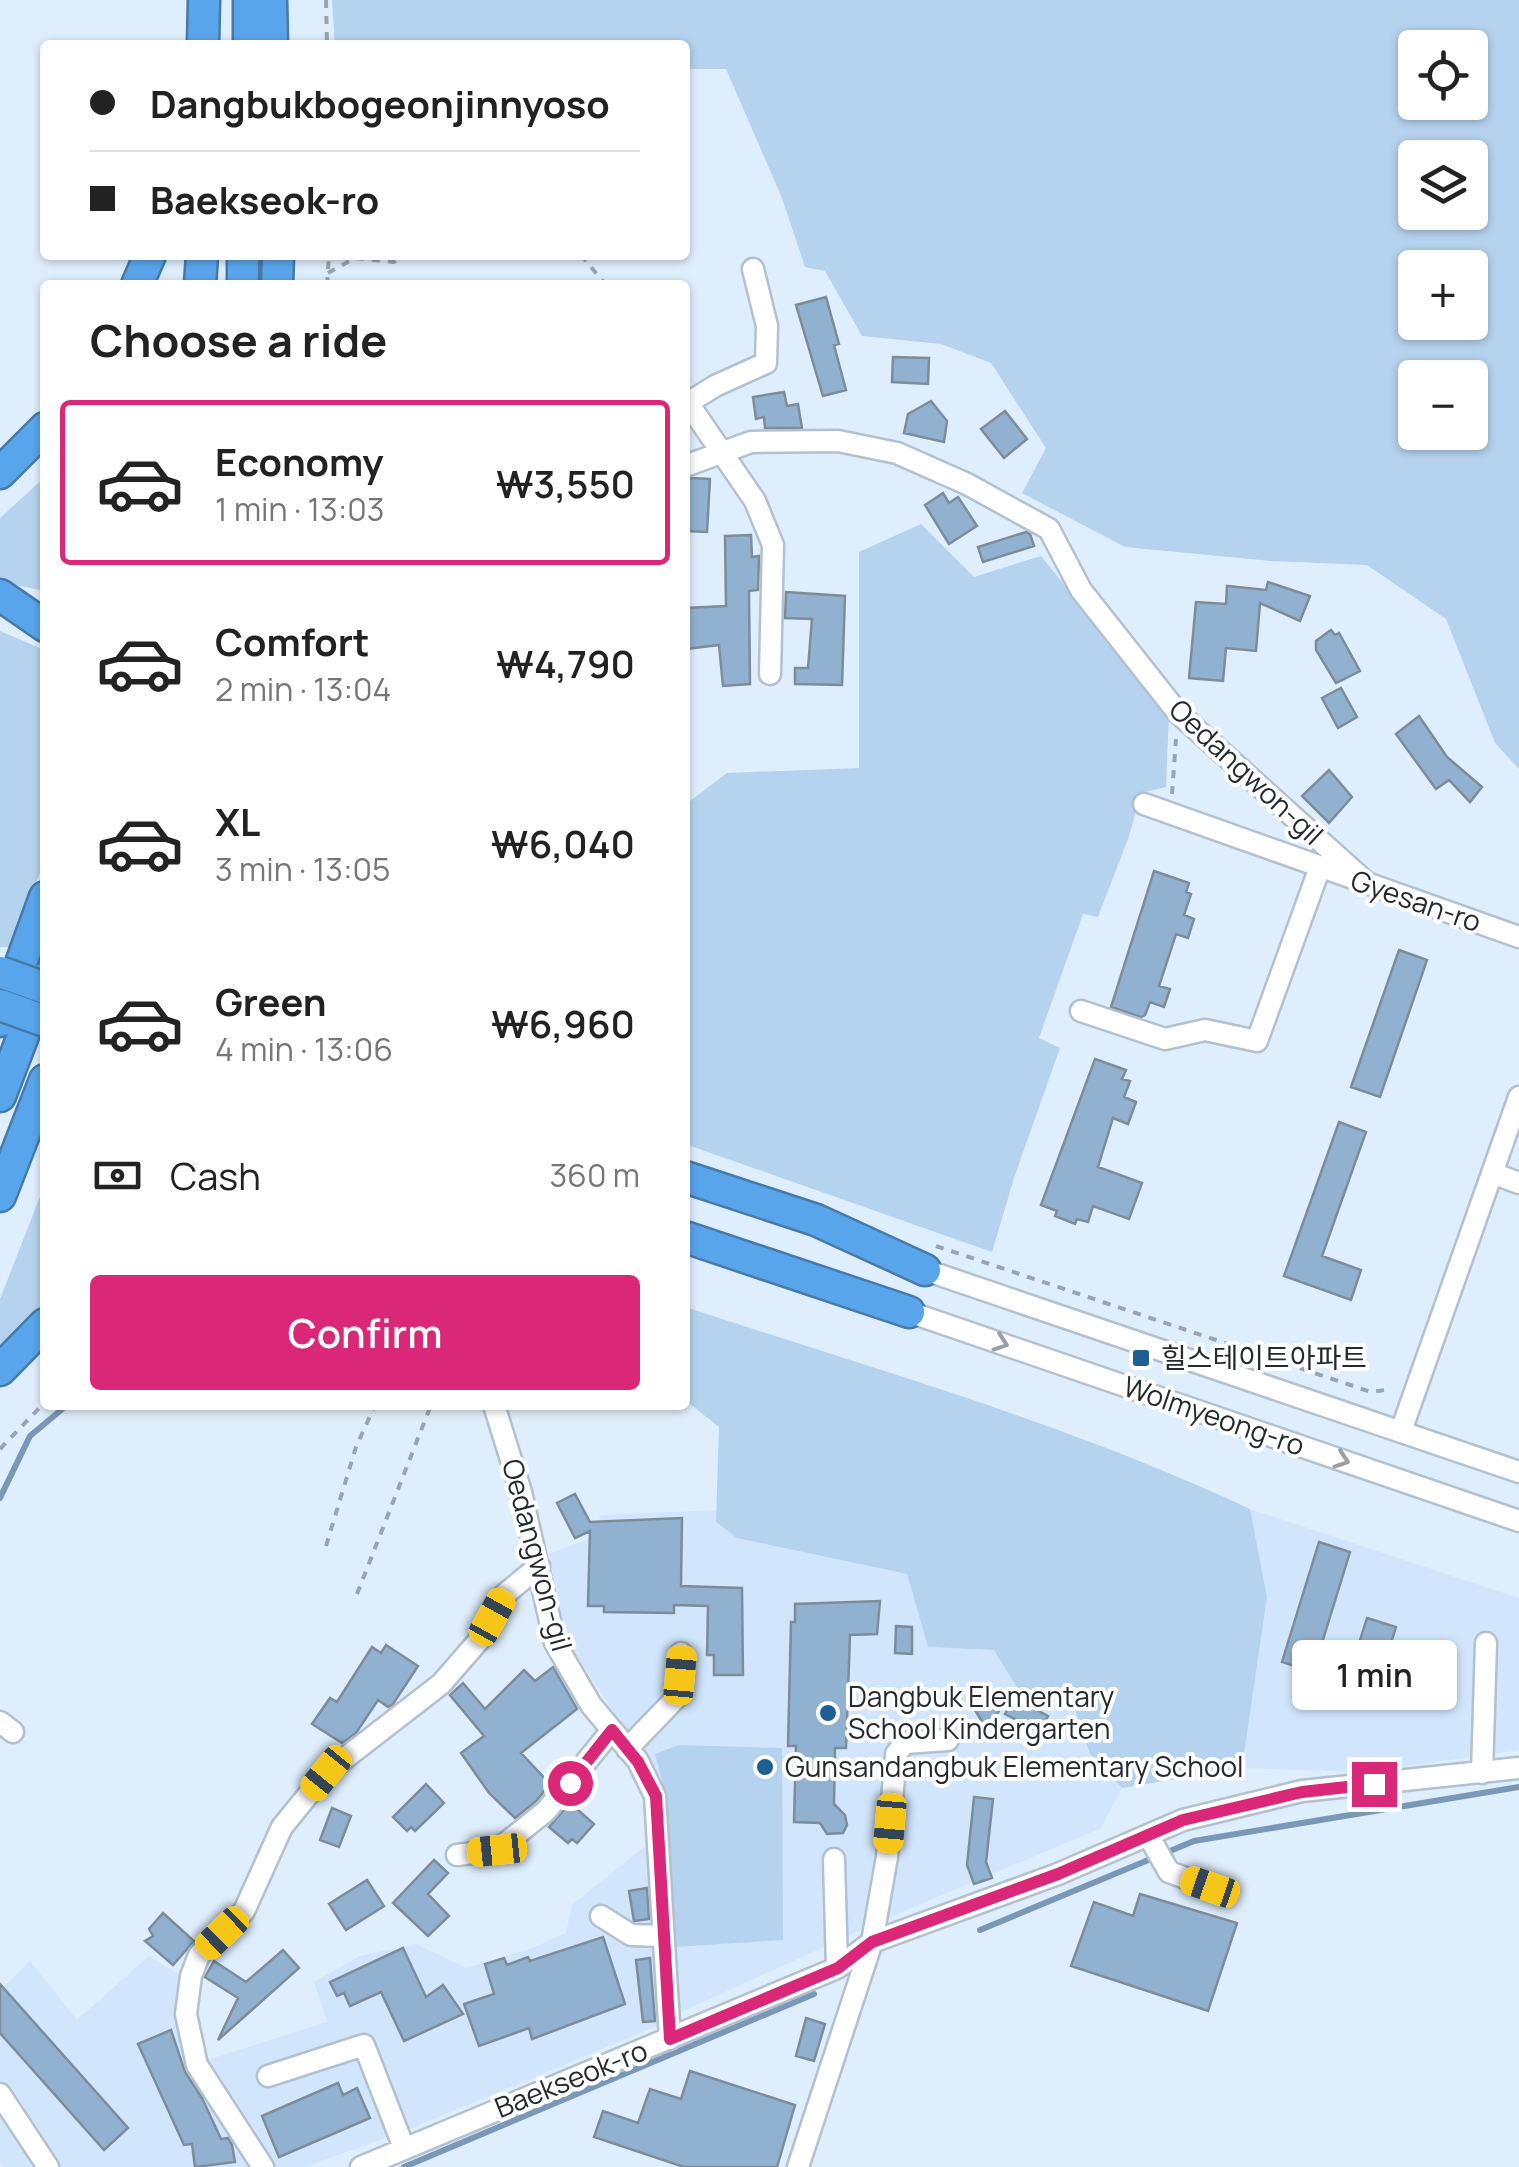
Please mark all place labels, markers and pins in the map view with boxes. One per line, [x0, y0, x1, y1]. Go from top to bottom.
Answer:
place label: 힐스테이트아파트 [1161, 1338, 1367, 1376]
marker: 힐스테이트아파트 [1130, 1347, 1152, 1369]
place label: Dangbuk Elementary School Kindergarten [848, 1677, 1115, 1747]
marker: Dangbuk Elementary School Kindergarten [817, 1702, 839, 1724]
place label: Gunsandangbuk Elementary School [785, 1747, 1244, 1785]
marker: Gunsandangbuk Elementary School [754, 1756, 776, 1778]

